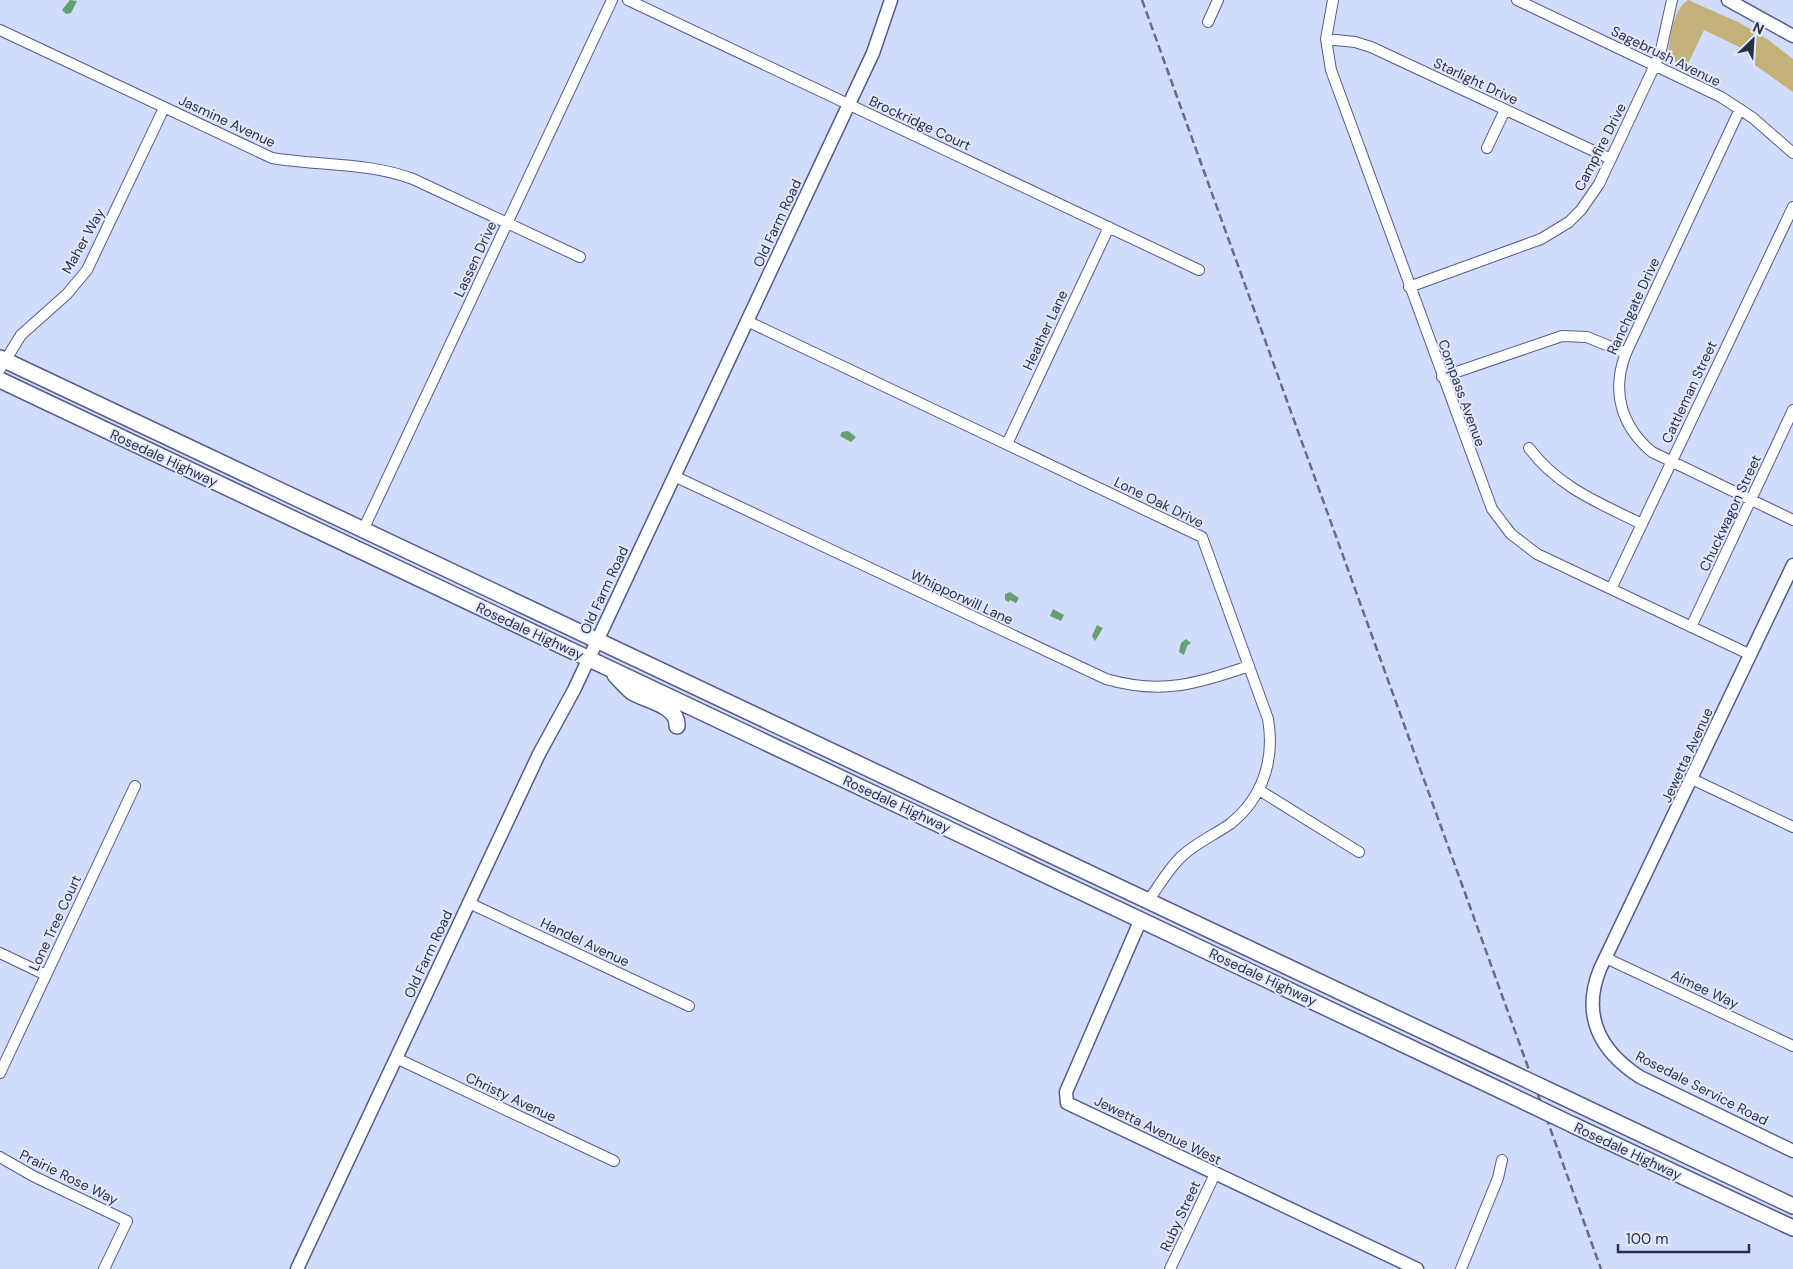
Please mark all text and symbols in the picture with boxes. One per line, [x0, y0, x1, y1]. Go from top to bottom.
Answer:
north arrow [1728, 15, 1778, 65]
text: N [1750, 18, 1767, 39]
street label: Sagebrush Avenue [1608, 22, 1724, 90]
street label: Starlight Drive [1431, 54, 1521, 108]
street label: Jasmine Avenue [176, 91, 278, 151]
street label: Brockridge Court [866, 92, 974, 154]
street label: Campfire Drive [1570, 100, 1630, 194]
street label: Old Farm Road [749, 176, 805, 270]
street label: Maher Way [58, 205, 109, 277]
street label: Lassen Drive [450, 218, 500, 300]
street label: Ranchgate Drive [1603, 254, 1663, 357]
street label: Heather Lane [1019, 287, 1071, 373]
street label: Compass Avenue [1434, 337, 1490, 449]
street label: Cattleman Street [1657, 338, 1721, 446]
street label: Rosedale Highway [107, 425, 221, 491]
street label: Chuckwagon Street [1695, 452, 1765, 574]
street label: Lone Oak Drive [1111, 473, 1207, 531]
street label: Old Farm Road [576, 543, 632, 637]
street label: Whipporwill Lane [908, 565, 1016, 629]
street label: Rosedale Highway [473, 598, 587, 664]
street label: Jewetta Avenue [1657, 705, 1717, 805]
street label: Rosedale Highway [840, 771, 954, 837]
street label: Lone Tree Court [25, 872, 85, 974]
street label: Old Farm Road [400, 907, 456, 1001]
street label: Handel Avenue [538, 913, 632, 971]
street label: Rosedale Highway [1206, 944, 1320, 1010]
street label: Aimee Way [1668, 965, 1742, 1013]
street label: Rosedale Service Road [1633, 1047, 1771, 1129]
street label: Christy Avenue [463, 1068, 559, 1126]
street label: Jewetta Avenue West [1091, 1091, 1225, 1169]
street label: Rosedale Highway [1571, 1118, 1685, 1184]
street label: Prairie Rose Way [17, 1145, 121, 1209]
street label: Ruby Street [1156, 1178, 1204, 1254]
scale bar [1618, 1222, 1749, 1254]
text: 100 m [1626, 1229, 1669, 1249]

